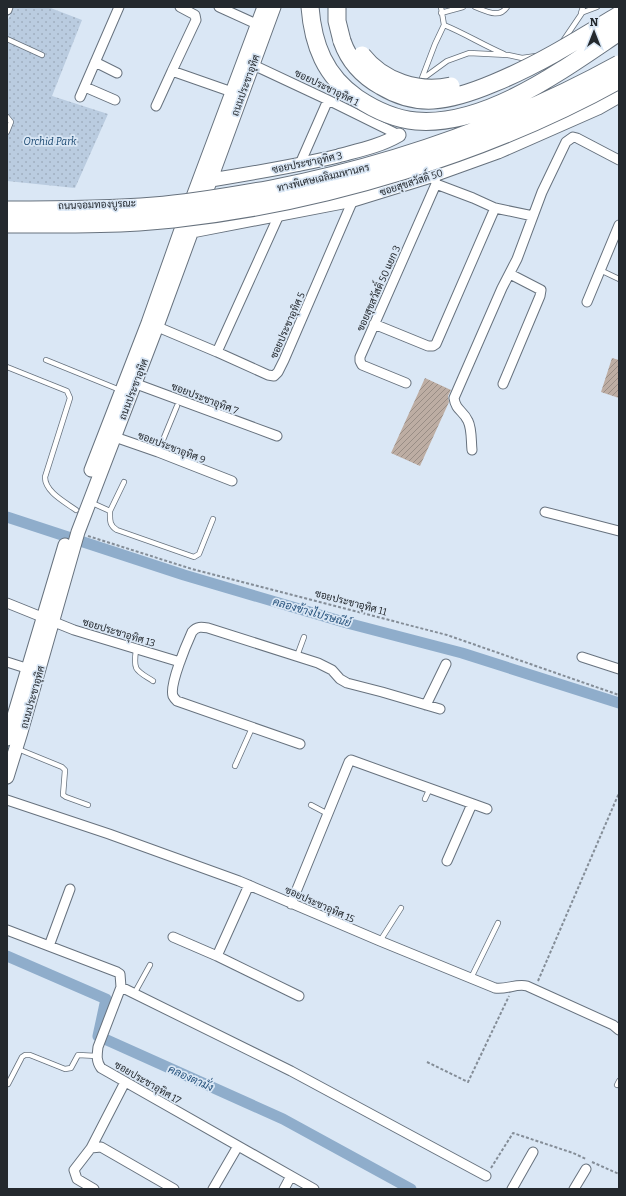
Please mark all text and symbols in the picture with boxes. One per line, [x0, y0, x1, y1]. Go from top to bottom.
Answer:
north arrow [574, 12, 614, 52]
text: N [590, 16, 599, 29]
street label: ถนนประชาอุทิศ [229, 53, 264, 118]
street label: ซอยประชาอุทิศ 1 [292, 67, 361, 110]
park label: Orchid Park [23, 136, 77, 148]
street label: ซอยประชาอุทิศ 3 [271, 150, 344, 177]
street label: ทางพิเศษเฉลิมมหานคร [276, 161, 371, 194]
street label: ซอยสุขสวัสดิ์ 50 [377, 164, 445, 200]
street label: ถนนจอมทองบูรณะ [58, 198, 136, 213]
street label: ฃอยสุขสวัสดิ์ 50 แยก 3 [351, 242, 404, 334]
street label: ซอยประชาอุทิศ 5 [268, 290, 309, 361]
street label: ถนนประชาอุทิศ [117, 357, 152, 422]
street label: ซอยประชาอุทิศ 7 [169, 381, 240, 418]
street label: ซอยประชาอุทิศ 9 [136, 429, 207, 467]
street label: ซอยประชาอุทิศ 11 [313, 588, 388, 619]
water label: คลองข้างไปรษณีย์ [271, 593, 355, 630]
street label: ซอยประชาอุทิศ 13 [81, 616, 157, 651]
street label: ถนนประชาอุทิศ [18, 665, 49, 730]
street label: ซอยประชาอุทิศ 15 [282, 884, 356, 927]
water label: คลองตามั่ง [166, 1058, 217, 1094]
street label: ซอยประชาอุทิศ 17 [112, 1059, 183, 1108]

